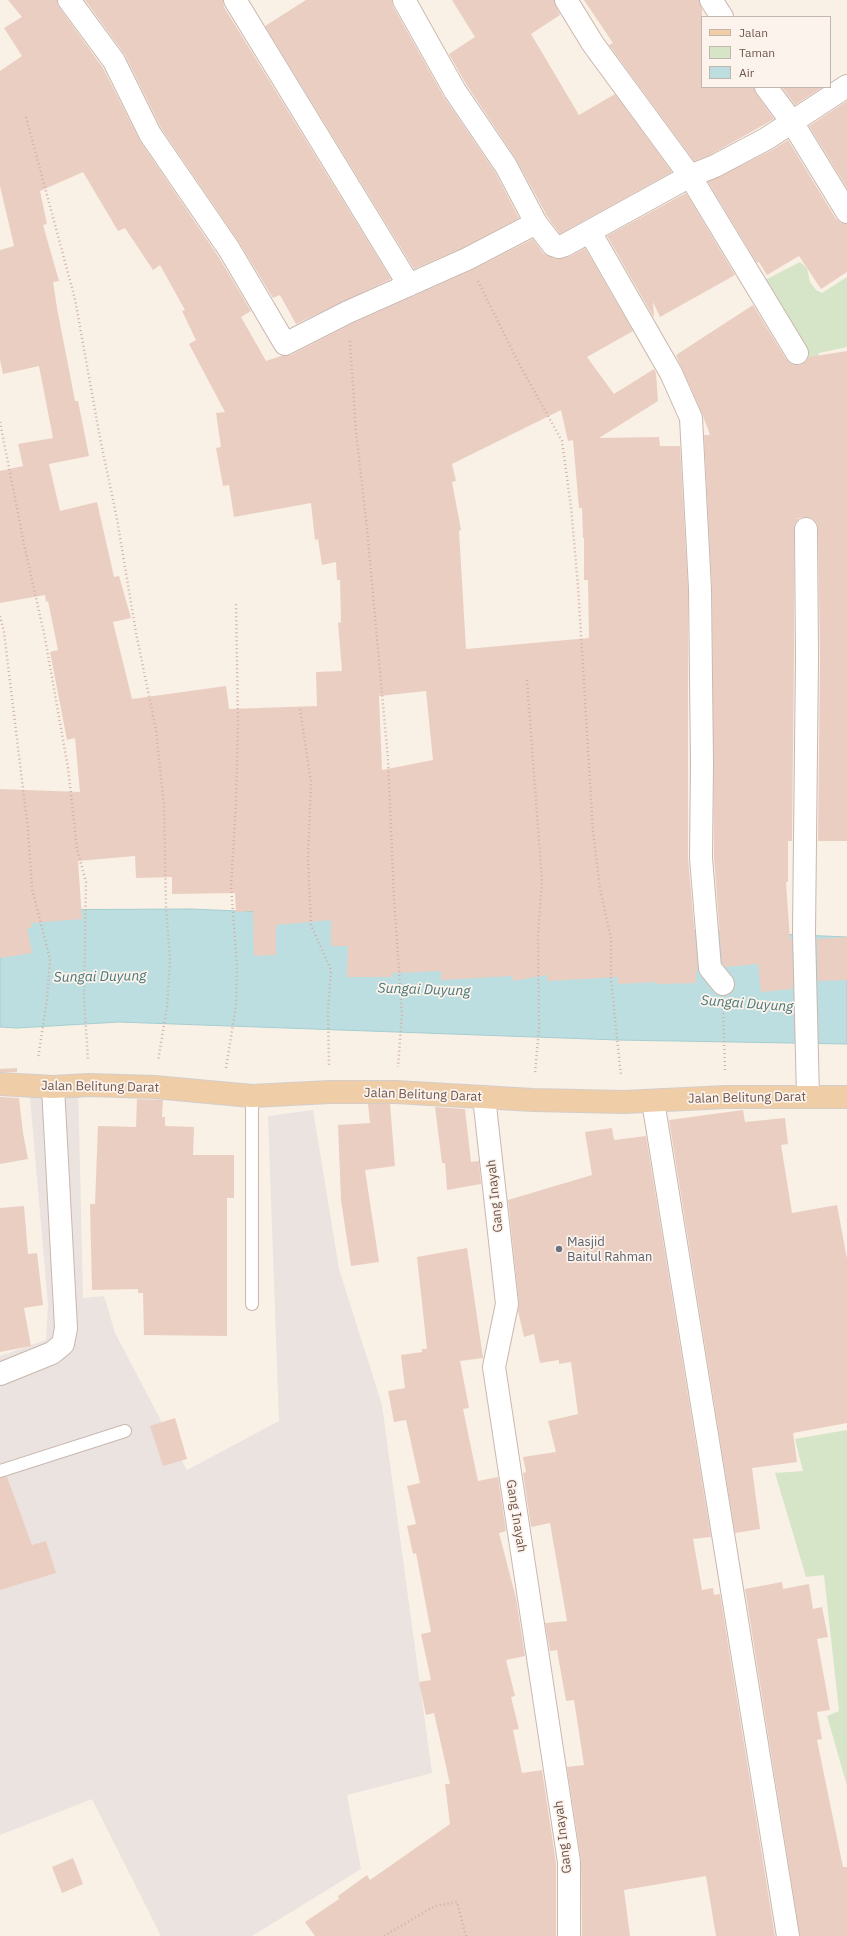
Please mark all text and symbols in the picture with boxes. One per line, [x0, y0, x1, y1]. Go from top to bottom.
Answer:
legend [701, 16, 831, 88]
text: Jalan [739, 25, 768, 40]
text: Taman [739, 45, 775, 60]
text: Air [739, 65, 754, 80]
water label: Sungai Duyung [53, 968, 147, 986]
water label: Sungai Duyung [377, 980, 471, 1000]
water label: Sungai Duyung [700, 992, 794, 1016]
street label: Jalan Belitung Darat [41, 1078, 159, 1096]
street label: Jalan Belitung Darat [364, 1085, 482, 1105]
street label: Jalan Belitung Darat [688, 1089, 806, 1107]
street label: Gang Inayah [483, 1159, 507, 1233]
place label: Masjid Baitul Rahman [567, 1234, 652, 1265]
marker: Masjid Baitul Rahman [554, 1244, 564, 1254]
street label: Gang Inayah [503, 1479, 529, 1553]
street label: Gang Inayah [551, 1800, 575, 1874]

